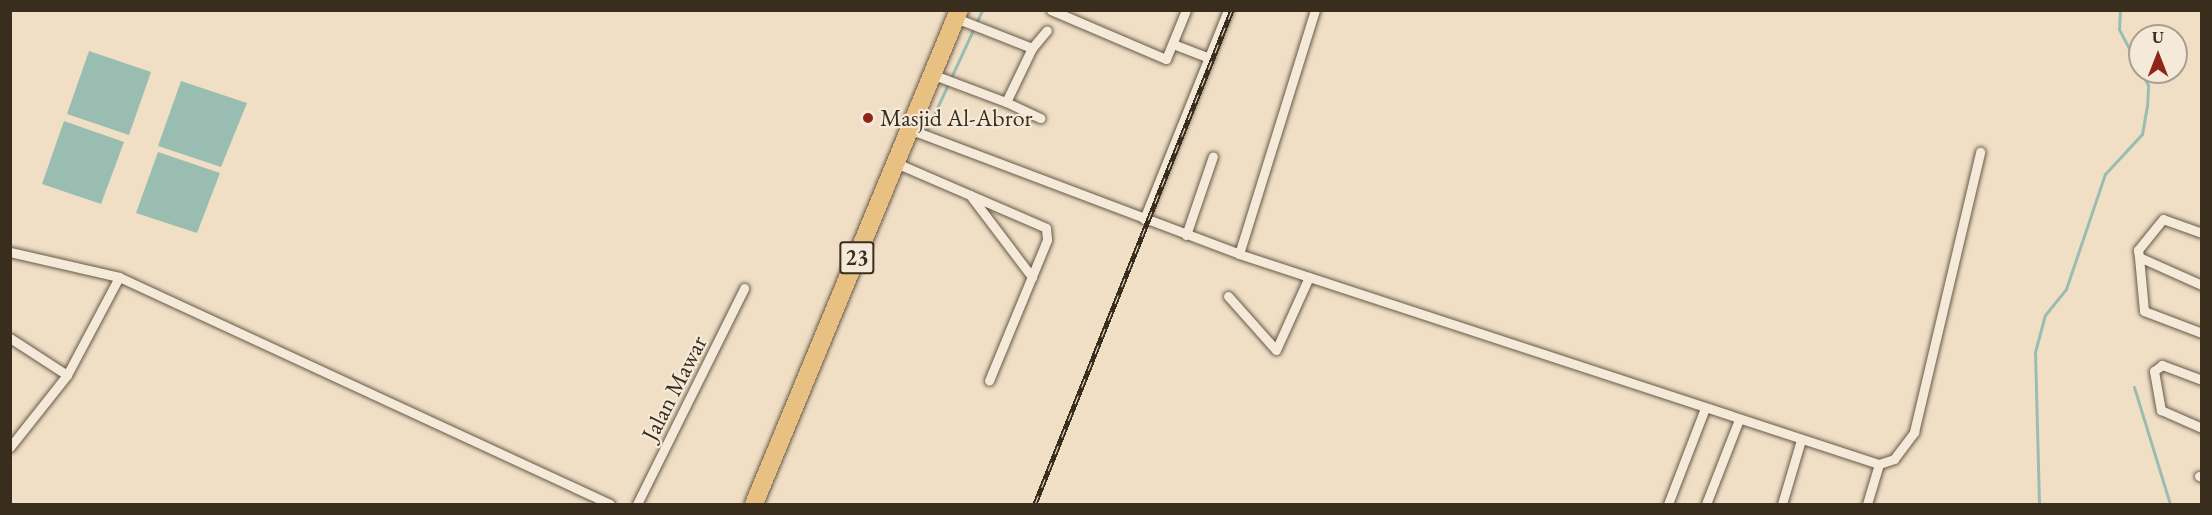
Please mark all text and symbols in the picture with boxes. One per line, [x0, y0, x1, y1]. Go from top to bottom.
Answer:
north arrow [2128, 24, 2188, 84]
text: U [2152, 27, 2164, 48]
place label: Masjid Al-Abror [880, 104, 1033, 132]
marker: Masjid Al-Abror [861, 111, 875, 125]
road number: 23 [839, 239, 875, 277]
street label: Jalan Mawar [635, 330, 713, 446]

